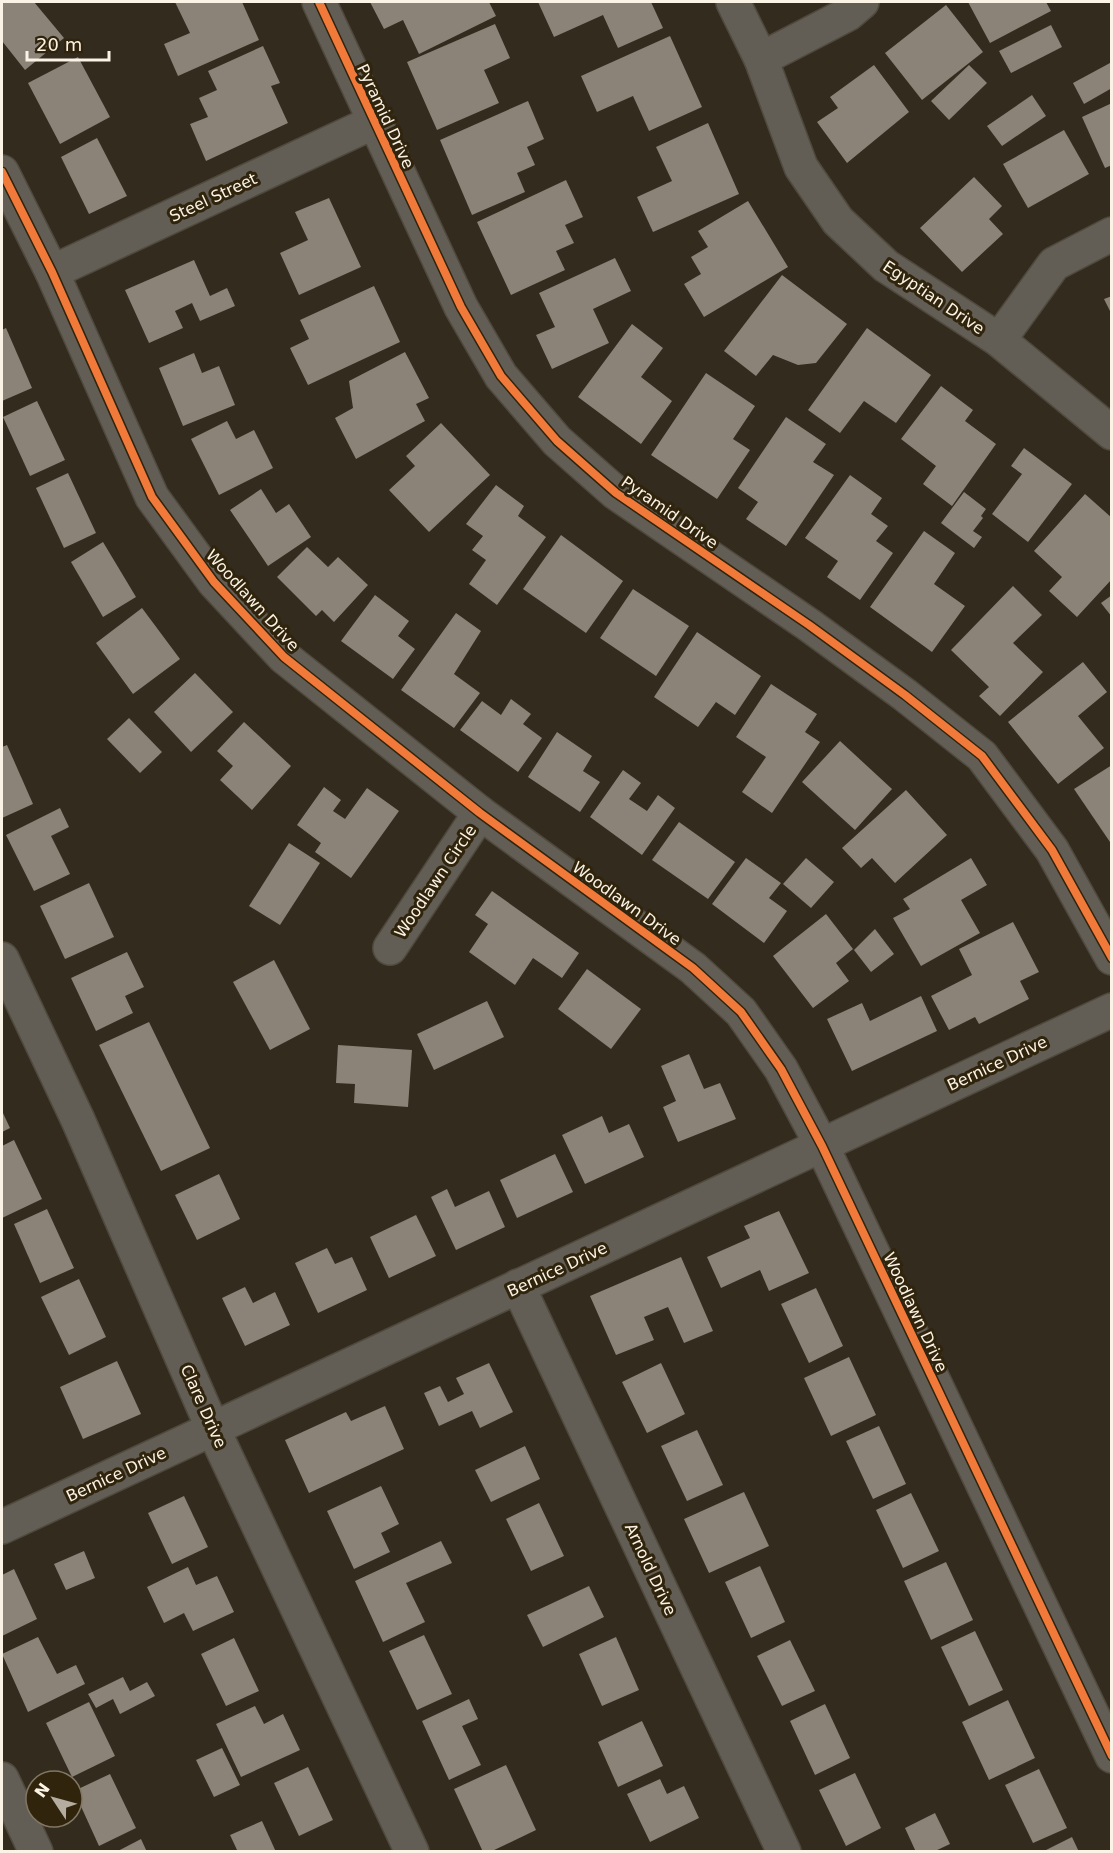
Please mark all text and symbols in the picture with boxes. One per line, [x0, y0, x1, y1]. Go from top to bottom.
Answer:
scale bar [27, 24, 110, 62]
text: 20 m [36, 34, 82, 55]
street label: Pyramid Drive [353, 61, 418, 172]
street label: Steel Street [166, 169, 260, 226]
street label: Egyptian Drive [879, 256, 988, 338]
street label: Pyramid Drive [618, 472, 722, 553]
street label: Woodlawn Drive [202, 546, 303, 655]
street label: Woodlawn Circle [391, 821, 480, 941]
street label: Woodlawn Drive [569, 858, 685, 949]
street label: Bernice Drive [944, 1032, 1050, 1095]
street label: Bernice Drive [504, 1238, 610, 1301]
street label: Woodlawn Drive [879, 1249, 952, 1375]
street label: Clare Drive [177, 1362, 230, 1451]
street label: Bernice Drive [63, 1443, 169, 1506]
street label: Arnold Drive [621, 1520, 680, 1618]
north arrow [24, 1769, 84, 1829]
text: N [31, 1779, 54, 1801]

